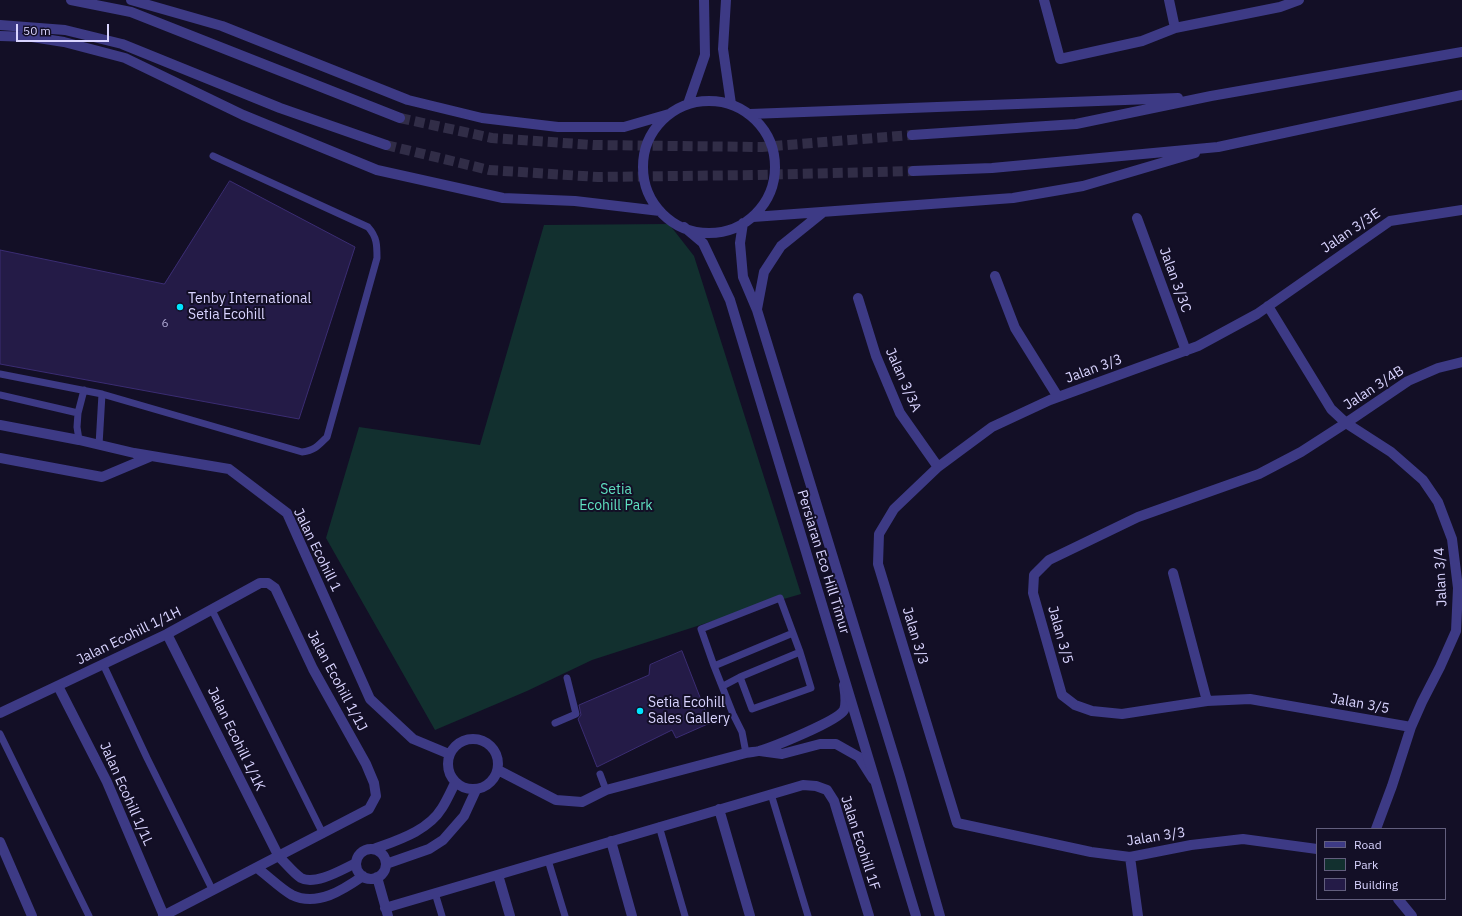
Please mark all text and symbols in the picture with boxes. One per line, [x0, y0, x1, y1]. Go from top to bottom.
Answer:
scale bar [18, 16, 111, 42]
text: 50 m [23, 23, 51, 38]
street label: Jalan 3/3E [1318, 205, 1384, 257]
street label: Jalan 3/3C [1155, 245, 1195, 315]
place label: Tenby International Setia Ecohill [188, 291, 311, 324]
marker: Tenby International Setia Ecohill [175, 302, 185, 312]
house number: 6 [161, 317, 169, 331]
street label: Jalan 3/3A [881, 345, 925, 415]
street label: Jalan 3/3 [1063, 351, 1125, 387]
street label: Jalan 3/4B [1341, 362, 1407, 414]
park label: Setia Ecohill Park [579, 482, 653, 514]
street label: Persiaran Eco Hill Timur [793, 488, 853, 636]
street label: Jalan Ecohill 1 [290, 506, 344, 594]
street label: Jalan 3/4 [1431, 547, 1451, 607]
street label: Jalan Ecohill 1/1H [74, 603, 184, 669]
street label: Jalan 3/5 [1044, 604, 1076, 666]
street label: Jalan 3/3 [898, 605, 932, 667]
street label: Jalan Ecohill 1/1J [303, 628, 371, 734]
street label: Jalan Ecohill 1/1K [204, 684, 268, 794]
street label: Jalan 3/5 [1329, 691, 1391, 717]
place label: Setia Ecohill Sales Gallery [648, 695, 730, 728]
marker: Setia Ecohill Sales Gallery [635, 706, 645, 716]
street label: Jalan Ecohill 1/1L [96, 740, 156, 848]
street label: Jalan Ecohill 1F [837, 794, 883, 892]
street label: Jalan 3/3 [1125, 824, 1187, 850]
legend [1316, 828, 1446, 900]
text: Road [1354, 837, 1382, 852]
text: Park [1354, 857, 1378, 872]
text: Building [1354, 877, 1398, 892]

